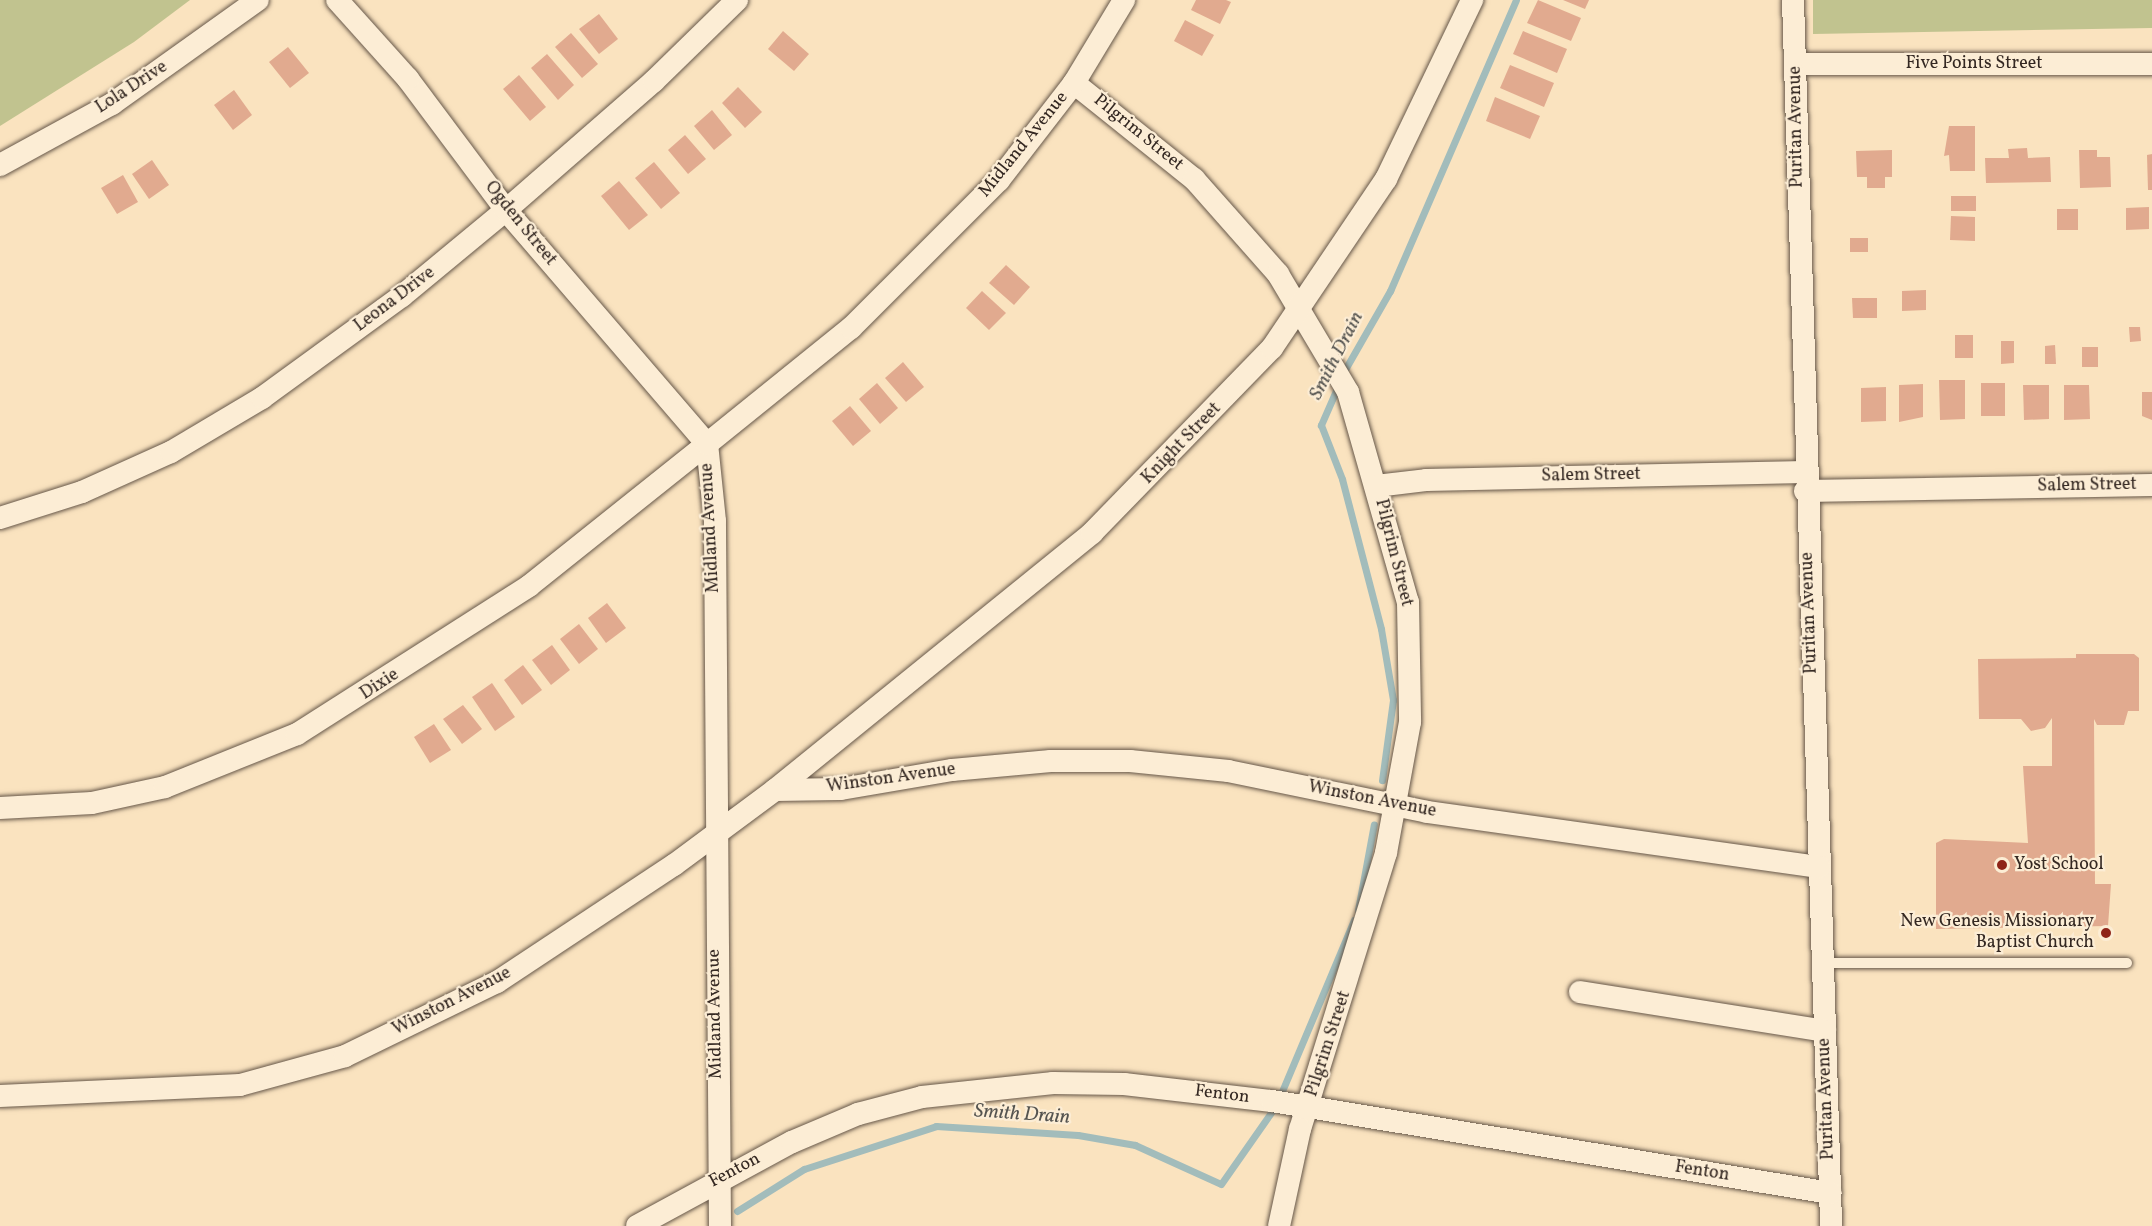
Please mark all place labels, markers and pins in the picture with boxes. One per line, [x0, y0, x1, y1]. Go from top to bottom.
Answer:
place label: Yost School [2014, 854, 2104, 876]
marker: Yost School [1995, 858, 2009, 872]
place label: New Genesis Missionary Baptist Church [1900, 912, 2094, 954]
marker: New Genesis Missionary Baptist Church [2099, 926, 2113, 940]

